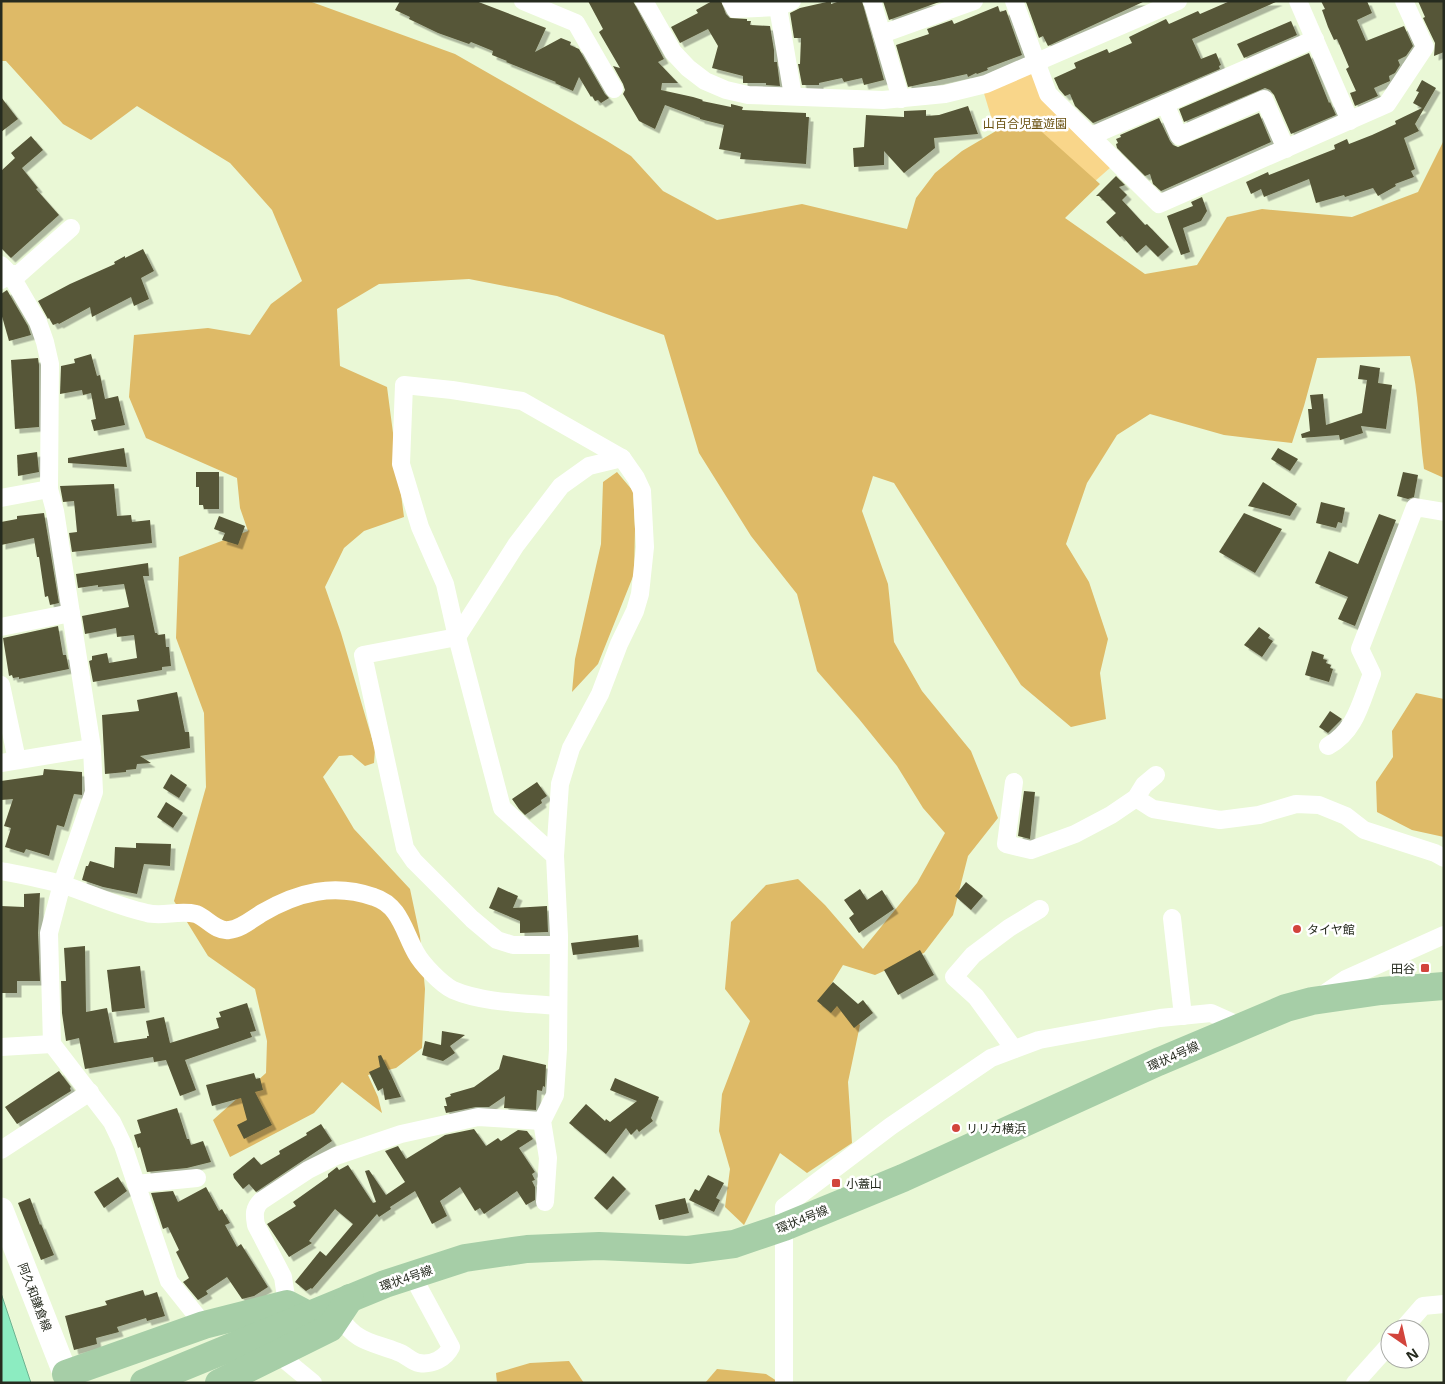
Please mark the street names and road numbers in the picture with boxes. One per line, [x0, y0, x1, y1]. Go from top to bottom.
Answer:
street label: 環状4号線 [1144, 1037, 1202, 1075]
street label: 環状4号線 [773, 1201, 831, 1237]
street label: 阿久和鎌倉線 [14, 1260, 56, 1334]
street label: 環状4号線 [377, 1261, 435, 1295]

